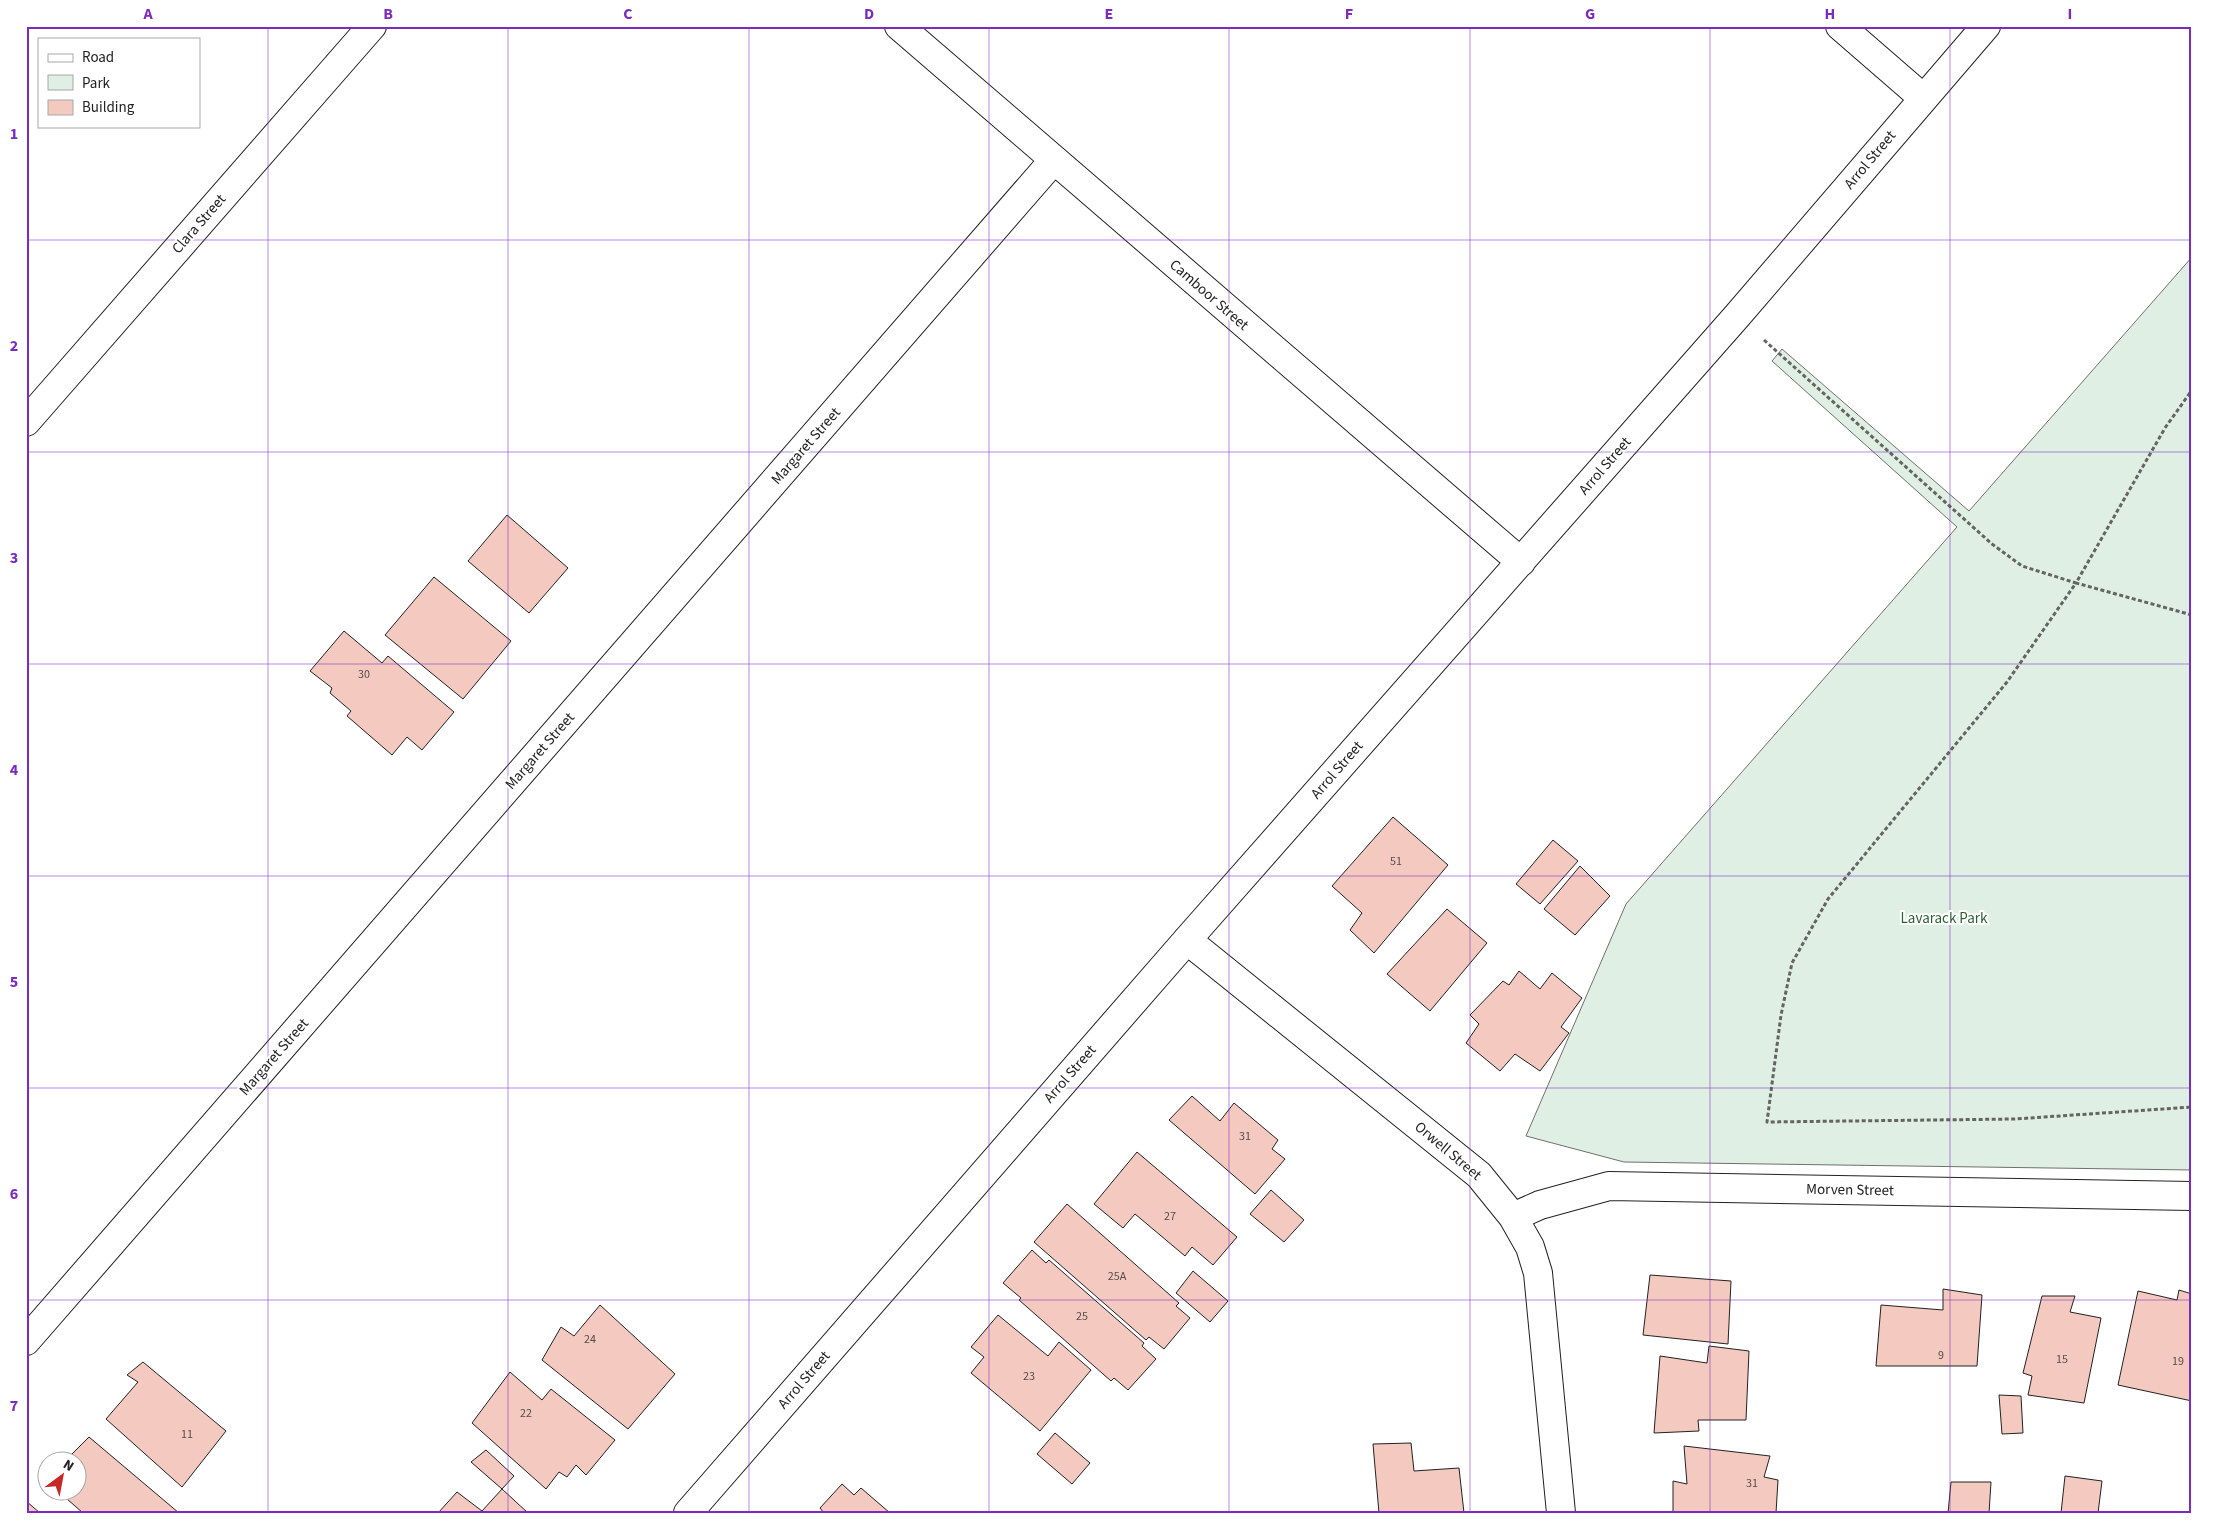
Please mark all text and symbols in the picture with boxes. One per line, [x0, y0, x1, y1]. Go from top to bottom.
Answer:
text: A [142, 3, 153, 25]
text: B [383, 3, 393, 25]
text: C [623, 3, 633, 25]
text: D [864, 3, 874, 25]
text: E [1105, 3, 1113, 25]
text: F [1345, 3, 1353, 25]
text: G [1585, 3, 1595, 25]
text: H [1825, 3, 1835, 25]
text: I [2068, 3, 2072, 25]
legend [38, 38, 200, 128]
text: Road [82, 47, 114, 68]
text: Park [82, 73, 111, 94]
text: Building [82, 97, 135, 118]
text: 1 [10, 123, 18, 145]
street label: Arrol Street [1839, 126, 1901, 194]
street label: Clara Street [167, 190, 231, 258]
street label: Camboor Street [1165, 255, 1253, 335]
text: 2 [10, 335, 18, 357]
street label: Margaret Street [766, 403, 846, 489]
street label: Arrol Street [1574, 432, 1636, 500]
text: 3 [10, 547, 18, 569]
house number: 30 [358, 666, 370, 683]
street label: Margaret Street [500, 708, 580, 794]
street label: Arrol Street [1306, 736, 1368, 804]
text: 4 [10, 759, 19, 781]
house number: 51 [1390, 853, 1402, 870]
park label: Lavarack Park [1901, 908, 1988, 929]
text: 5 [10, 971, 18, 993]
street label: Margaret Street [234, 1014, 314, 1100]
street label: Arrol Street [1039, 1040, 1101, 1108]
street label: Orwell Street [1410, 1117, 1486, 1185]
house number: 31 [1239, 1128, 1251, 1145]
street label: Morven Street [1806, 1179, 1894, 1201]
text: 6 [10, 1183, 18, 1205]
house number: 27 [1164, 1208, 1176, 1225]
house number: 25A [1108, 1268, 1127, 1285]
house number: 25 [1076, 1308, 1088, 1325]
house number: 24 [584, 1331, 596, 1348]
street label: Arrol Street [773, 1346, 835, 1414]
house number: 9 [1938, 1347, 1944, 1364]
house number: 15 [2056, 1351, 2068, 1368]
house number: 19 [2172, 1353, 2184, 1370]
house number: 23 [1023, 1368, 1035, 1385]
text: 7 [10, 1395, 18, 1417]
house number: 22 [520, 1405, 532, 1422]
house number: 11 [181, 1426, 193, 1443]
north arrow [38, 1452, 88, 1502]
text: N [59, 1455, 78, 1477]
house number: 31 [1746, 1475, 1758, 1492]

